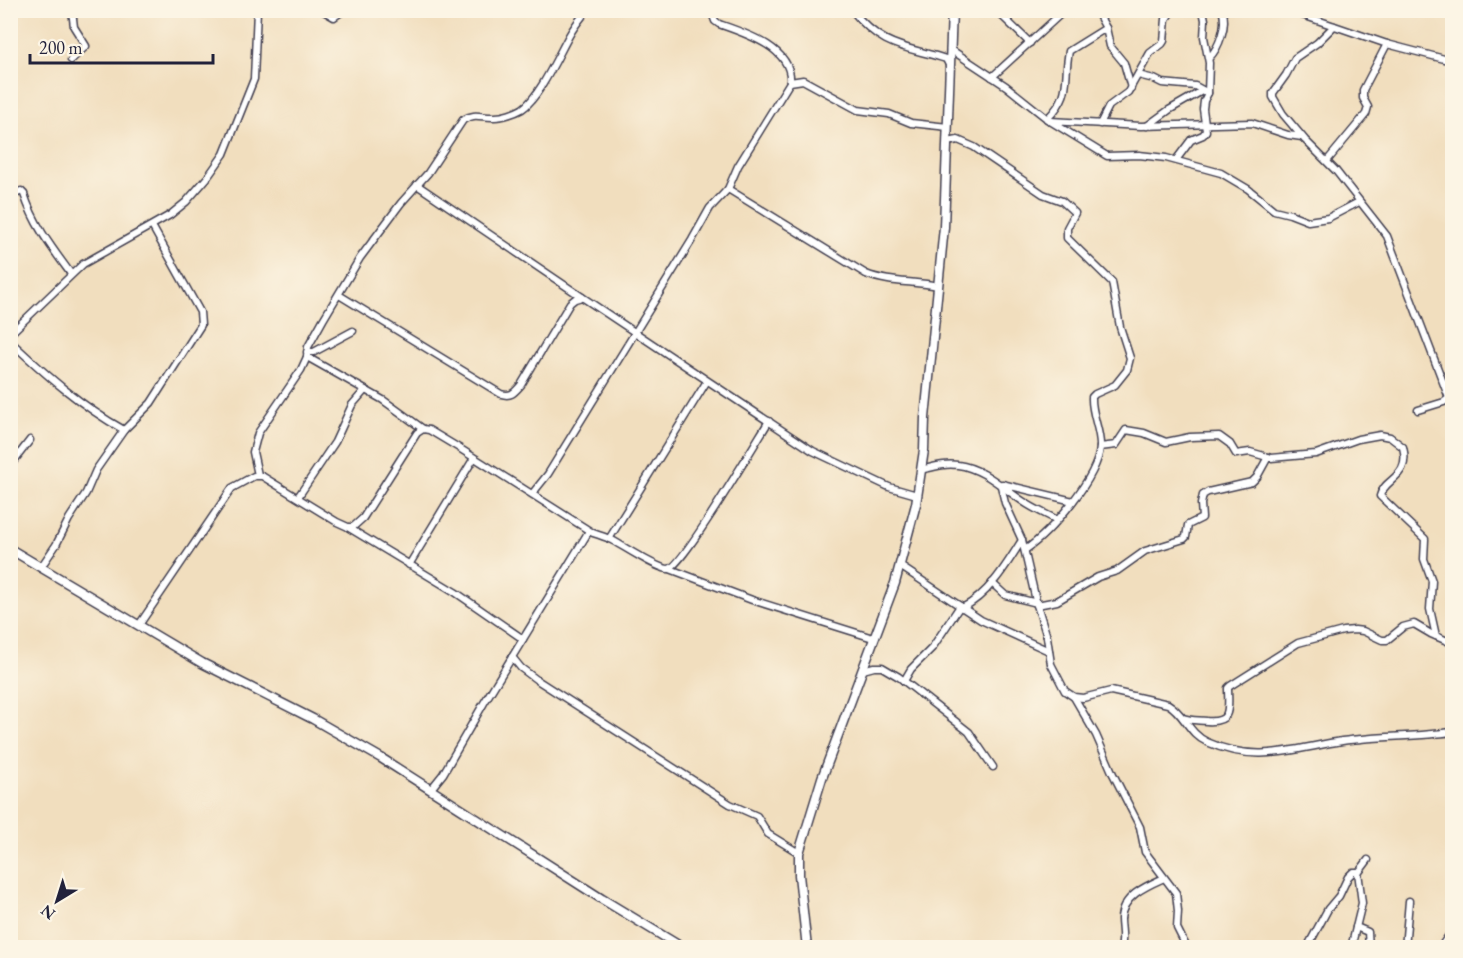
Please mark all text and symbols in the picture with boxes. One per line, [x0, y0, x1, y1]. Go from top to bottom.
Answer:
scale bar [30, 27, 213, 65]
text: 200 m [39, 36, 83, 59]
north arrow [27, 871, 87, 931]
text: N [36, 900, 60, 925]

